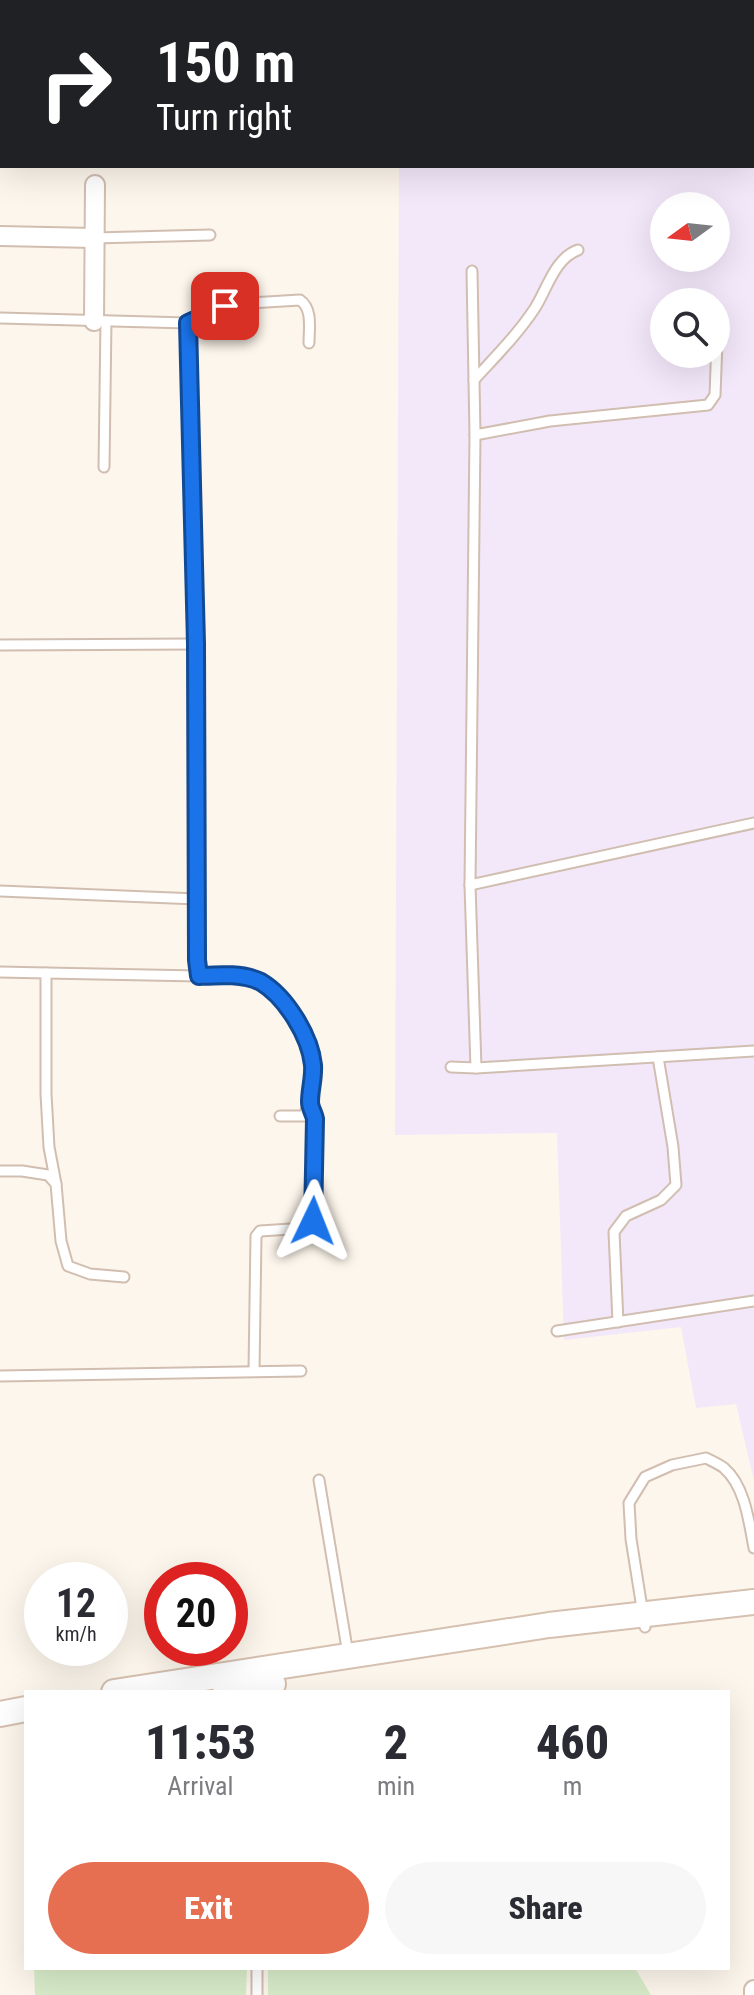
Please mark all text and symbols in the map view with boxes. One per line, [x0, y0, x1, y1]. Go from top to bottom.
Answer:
text: 150 m [156, 30, 295, 96]
icon: right [24, 32, 128, 136]
text: Turn right [156, 97, 292, 139]
north arrow [650, 192, 730, 272]
map controls [650, 192, 730, 368]
pin [191, 272, 259, 340]
icon: arrive [203, 284, 247, 328]
button: search [650, 288, 730, 368]
position arrow [271, 1179, 355, 1263]
speed limit sign: 20 [144, 1562, 248, 1666]
text: 12 [56, 1580, 96, 1627]
text: km/h [55, 1622, 97, 1646]
text: 11:53 [145, 1714, 256, 1771]
text: 2 [384, 1714, 408, 1771]
text: 460 [536, 1714, 609, 1771]
text: Arrival [167, 1771, 234, 1801]
text: min [377, 1771, 415, 1801]
text: m [563, 1771, 582, 1801]
button: Exit [48, 1862, 369, 1954]
button: Share [385, 1862, 706, 1954]

